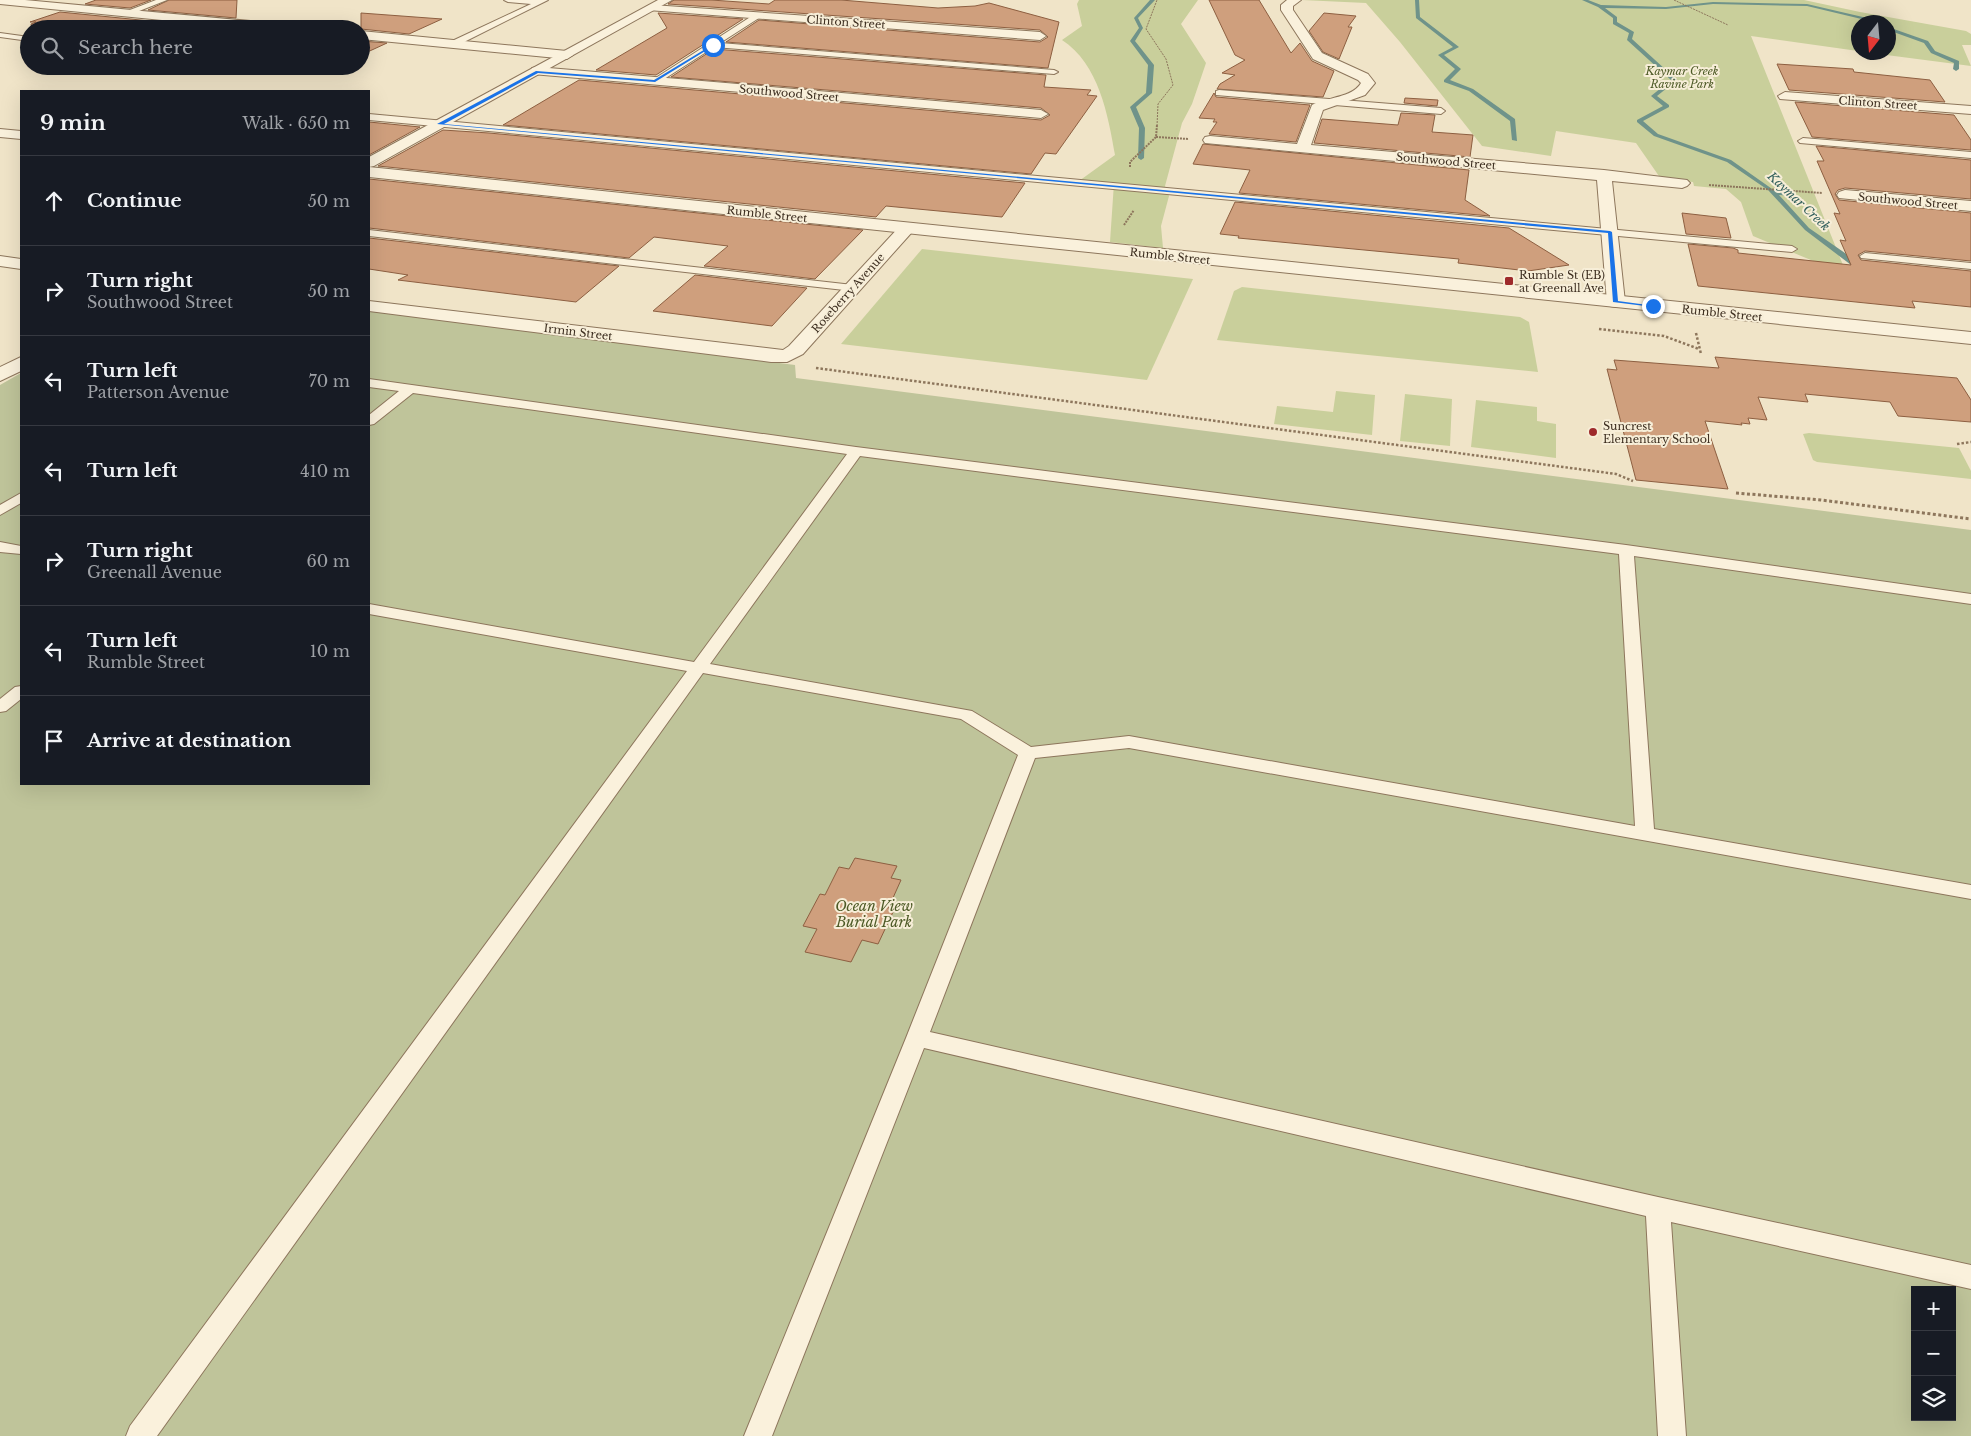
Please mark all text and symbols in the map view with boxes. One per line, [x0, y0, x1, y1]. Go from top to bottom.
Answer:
street label: Clinton Street [806, 12, 887, 32]
north arrow [1851, 15, 1896, 60]
search box [20, 20, 370, 75]
icon: search [38, 34, 66, 62]
route start [702, 34, 725, 57]
text: Search here [78, 36, 193, 59]
park label: Kaymar Creek Ravine Park [1645, 64, 1719, 91]
street label: Southwood Street [738, 82, 840, 104]
street label: Clinton Street [1838, 93, 1919, 113]
text: 9 min [40, 110, 106, 136]
text: Walk · 650 m [243, 113, 350, 133]
street label: Southwood Street [1395, 150, 1497, 172]
water label: Kaymar Creek [1764, 168, 1833, 234]
icon: ahead [40, 187, 68, 215]
text: Continue [87, 189, 182, 212]
street label: Southwood Street [1857, 190, 1959, 212]
text: 50 m [308, 191, 350, 211]
street label: Rumble Street [726, 203, 809, 225]
street label: Rumble Street [1129, 245, 1212, 267]
street label: Roseberry Avenue [809, 250, 887, 336]
place label: Rumble St (EB) at Greenall Ave [1519, 268, 1605, 295]
text: Turn right [87, 269, 193, 292]
marker: Rumble St (EB) at Greenall Ave [1503, 275, 1515, 287]
icon: right [40, 277, 68, 305]
text: 50 m [308, 281, 350, 301]
text: Southwood Street [87, 292, 233, 312]
route end [1642, 295, 1665, 318]
street label: Rumble Street [1681, 302, 1764, 324]
street label: Irmin Street [543, 321, 614, 343]
text: Turn left [87, 359, 178, 382]
icon: left [40, 367, 68, 395]
text: 70 m [309, 371, 350, 391]
text: Patterson Avenue [87, 382, 229, 402]
place label: Suncrest Elementary School [1603, 419, 1711, 446]
marker: Suncrest Elementary School [1587, 426, 1599, 438]
icon: left [40, 457, 68, 485]
text: Turn left [87, 459, 178, 482]
text: 410 m [300, 461, 350, 481]
text: Turn right [87, 539, 193, 562]
icon: right [40, 547, 68, 575]
text: 60 m [307, 551, 350, 571]
text: Greenall Avenue [87, 562, 222, 582]
text: Turn left [87, 629, 178, 652]
icon: left [40, 637, 68, 665]
text: 10 m [310, 641, 350, 661]
text: Rumble Street [87, 652, 205, 672]
icon: arrive [40, 727, 68, 755]
text: Arrive at destination [87, 729, 291, 752]
park label: Ocean View Burial Park [835, 897, 913, 931]
map controls [1911, 1286, 1956, 1421]
button: + [1911, 1286, 1956, 1331]
button: − [1911, 1331, 1956, 1376]
button: layers [1911, 1376, 1956, 1421]

